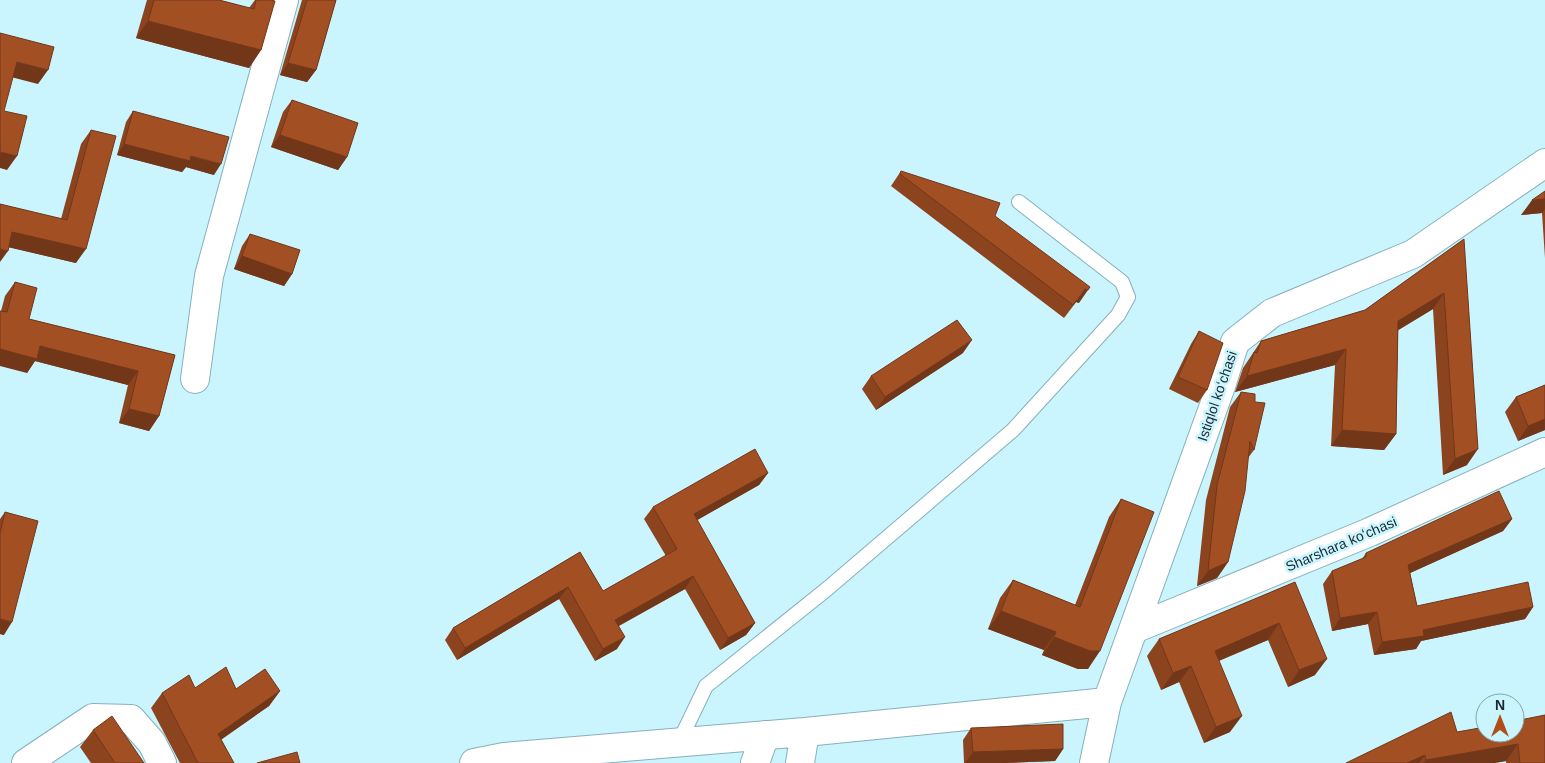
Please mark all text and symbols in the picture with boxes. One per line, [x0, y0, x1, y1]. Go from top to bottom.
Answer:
street label: Istiqlol koʻchasi [1194, 349, 1240, 443]
street label: Sharshara koʻchasi [1283, 513, 1399, 575]
north arrow [1475, 693, 1525, 743]
text: N [1495, 697, 1505, 713]

